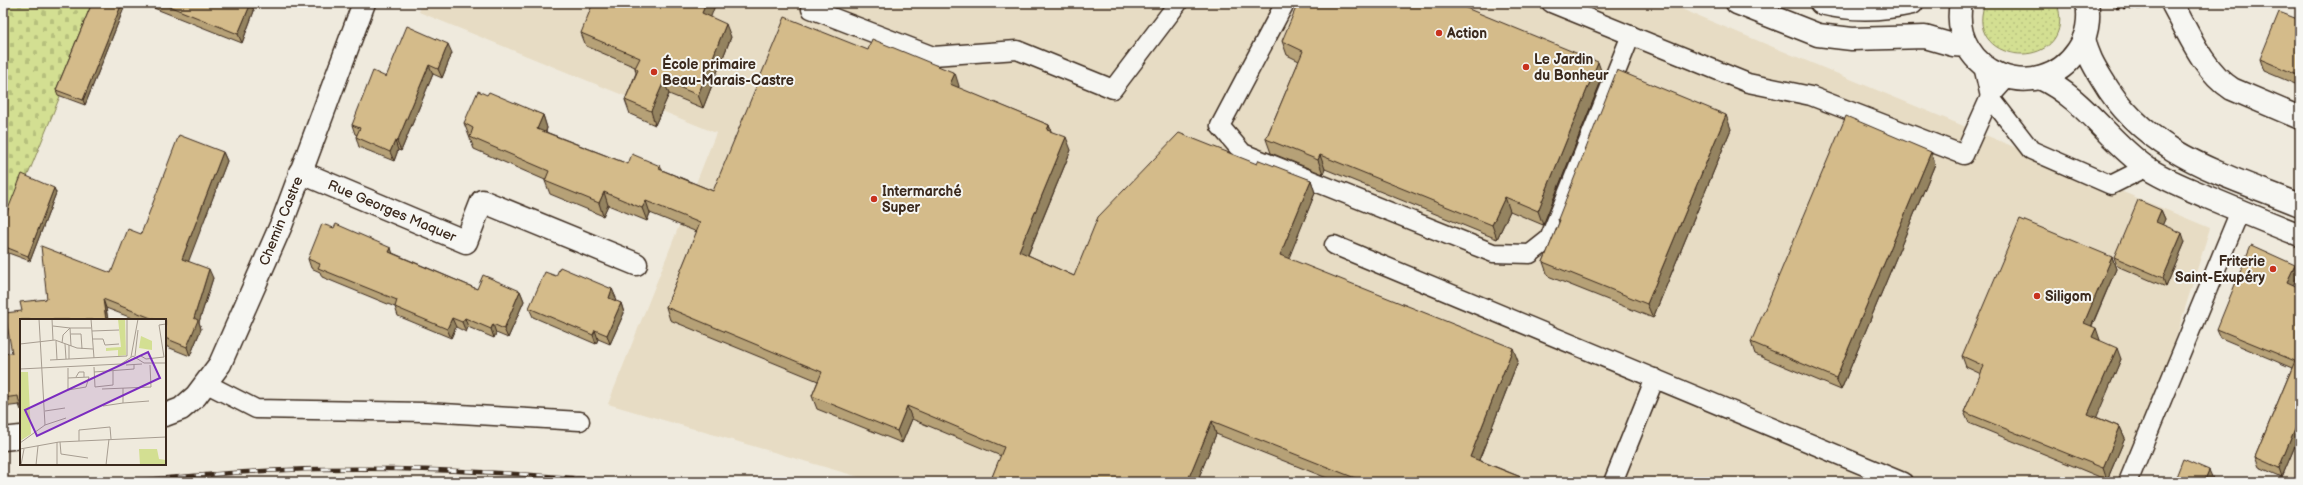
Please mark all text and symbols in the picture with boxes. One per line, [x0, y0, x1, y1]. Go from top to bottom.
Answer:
place label: Action [1446, 25, 1487, 42]
marker: Action [1434, 28, 1444, 38]
place label: Le Jardin du Bonheur [1534, 51, 1609, 84]
place label: École primaire Beau-Marais-Castre [662, 54, 794, 89]
marker: Le Jardin du Bonheur [1521, 62, 1531, 72]
marker: École primaire Beau-Marais-Castre [649, 67, 659, 77]
street label: Chemin Castre [255, 174, 307, 268]
street label: Rue Georges Maquer [325, 176, 460, 246]
place label: Intermarché Super [882, 183, 962, 216]
marker: Intermarché Super [869, 194, 879, 204]
place label: Friterie Saint-Exupéry [2175, 253, 2266, 286]
marker: Friterie Saint-Exupéry [2268, 264, 2278, 274]
place label: Siligom [2045, 288, 2092, 305]
marker: Siligom [2032, 291, 2042, 301]
inset map [20, 319, 166, 465]

